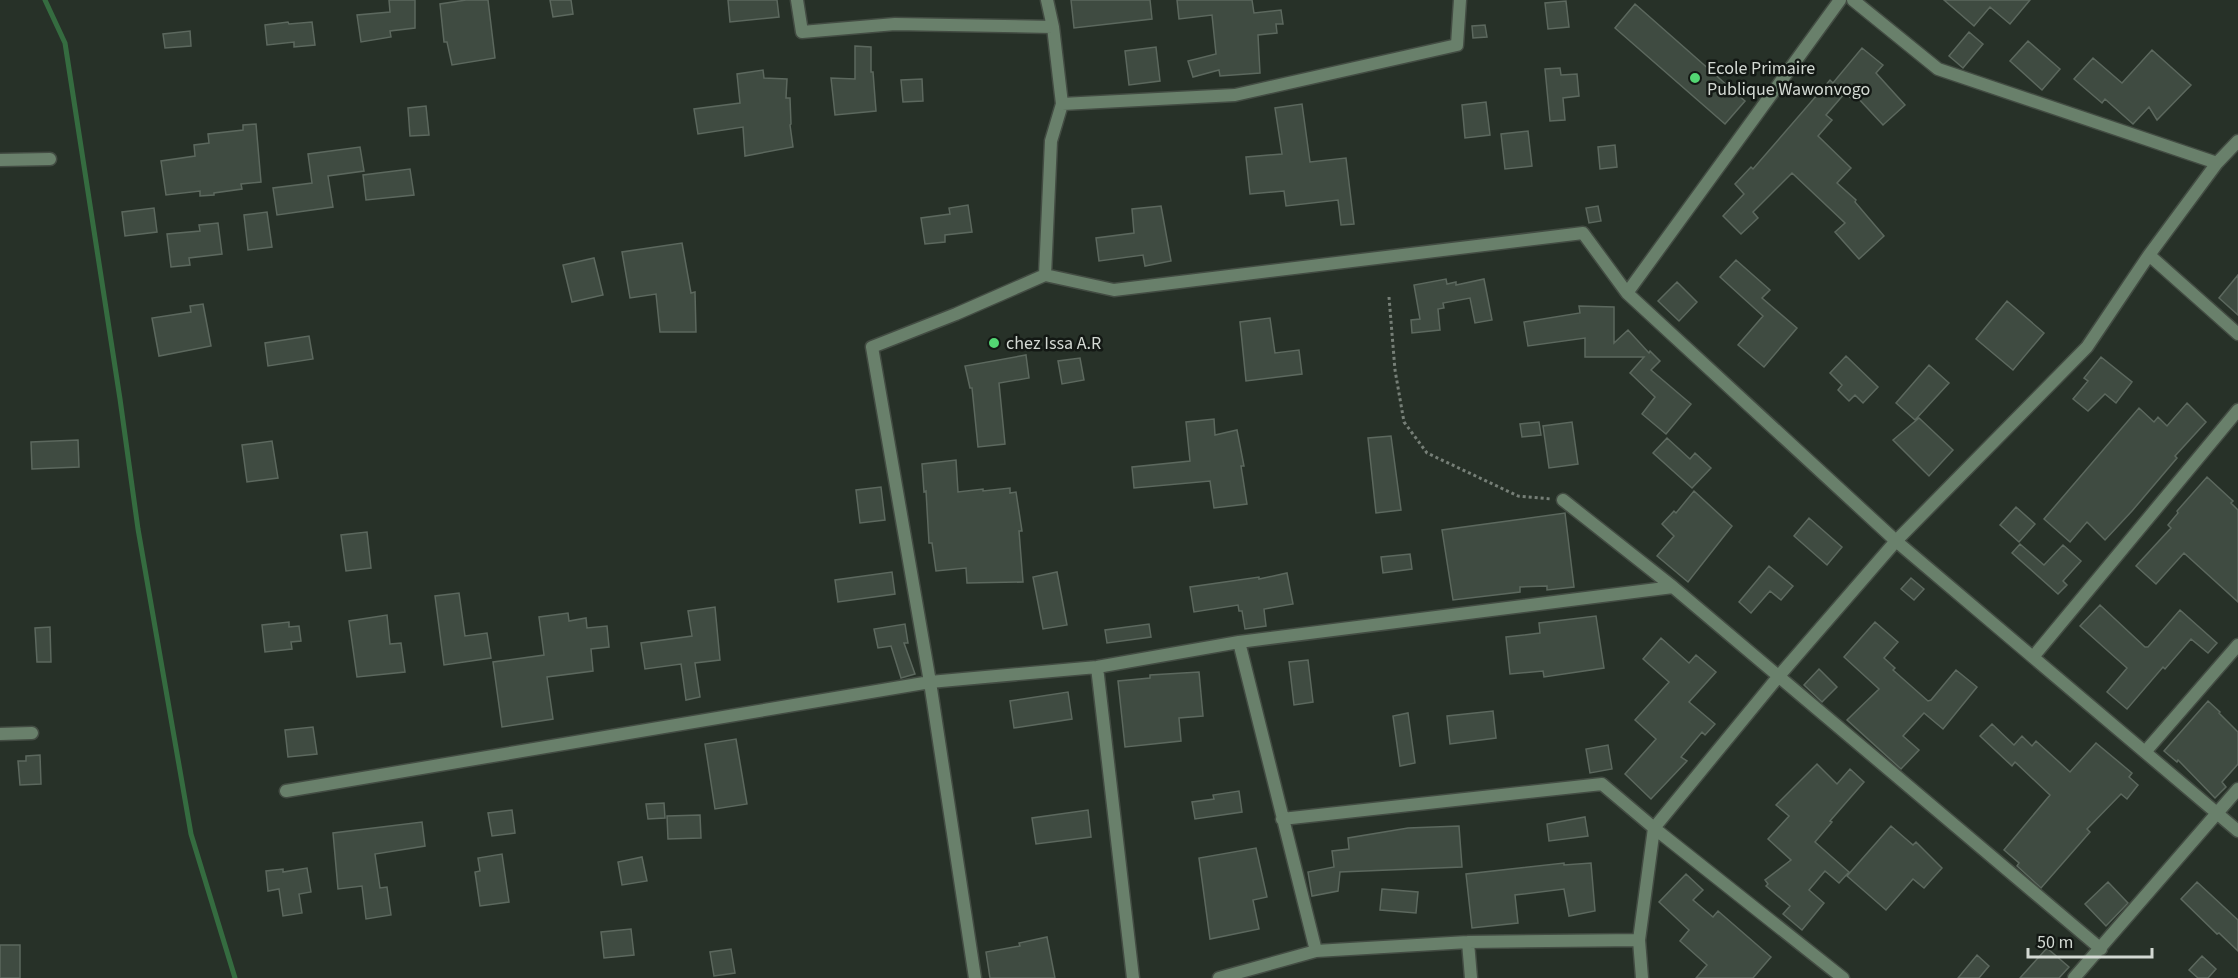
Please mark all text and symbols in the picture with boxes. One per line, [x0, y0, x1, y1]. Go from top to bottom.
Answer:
place label: Ecole Primaire Publique Wawonvogo [1707, 56, 1870, 102]
marker: Ecole Primaire Publique Wawonvogo [1688, 71, 1702, 85]
place label: chez Issa A.R [1006, 331, 1101, 356]
marker: chez Issa A.R [987, 336, 1001, 350]
scale bar [2028, 921, 2152, 959]
text: 50 m [2037, 930, 2073, 955]

